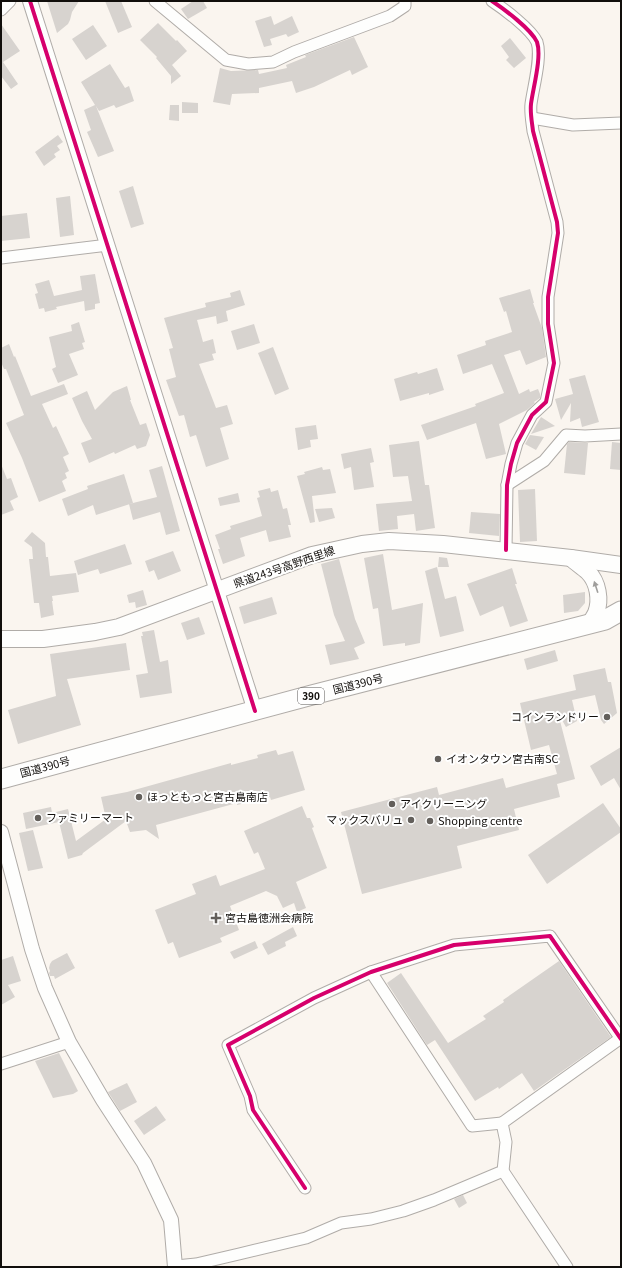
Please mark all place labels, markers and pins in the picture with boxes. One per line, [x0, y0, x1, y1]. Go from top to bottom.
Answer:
place label: コインランドリー [511, 708, 599, 724]
marker: コインランドリー [602, 712, 612, 722]
place label: イオンタウン宮古南SC [446, 750, 559, 766]
marker: イオンタウン宮古南SC [433, 754, 443, 764]
place label: ほっともっと宮古島南店 [147, 788, 268, 804]
marker: ほっともっと宮古島南店 [134, 792, 144, 802]
place label: アイクリーニング [400, 795, 487, 811]
marker: アイクリーニング [387, 799, 397, 809]
place label: ファミリーマート [46, 809, 134, 825]
place label: マックスバリュ [326, 811, 403, 827]
place label: Shopping centre [438, 812, 522, 828]
marker: ファミリーマート [33, 813, 43, 823]
marker: マックスバリュ [406, 815, 416, 825]
marker: Shopping centre [425, 816, 435, 826]
place label: 宮古島徳洲会病院 [225, 909, 313, 925]
marker: 宮古島徳洲会病院 [210, 912, 222, 924]

